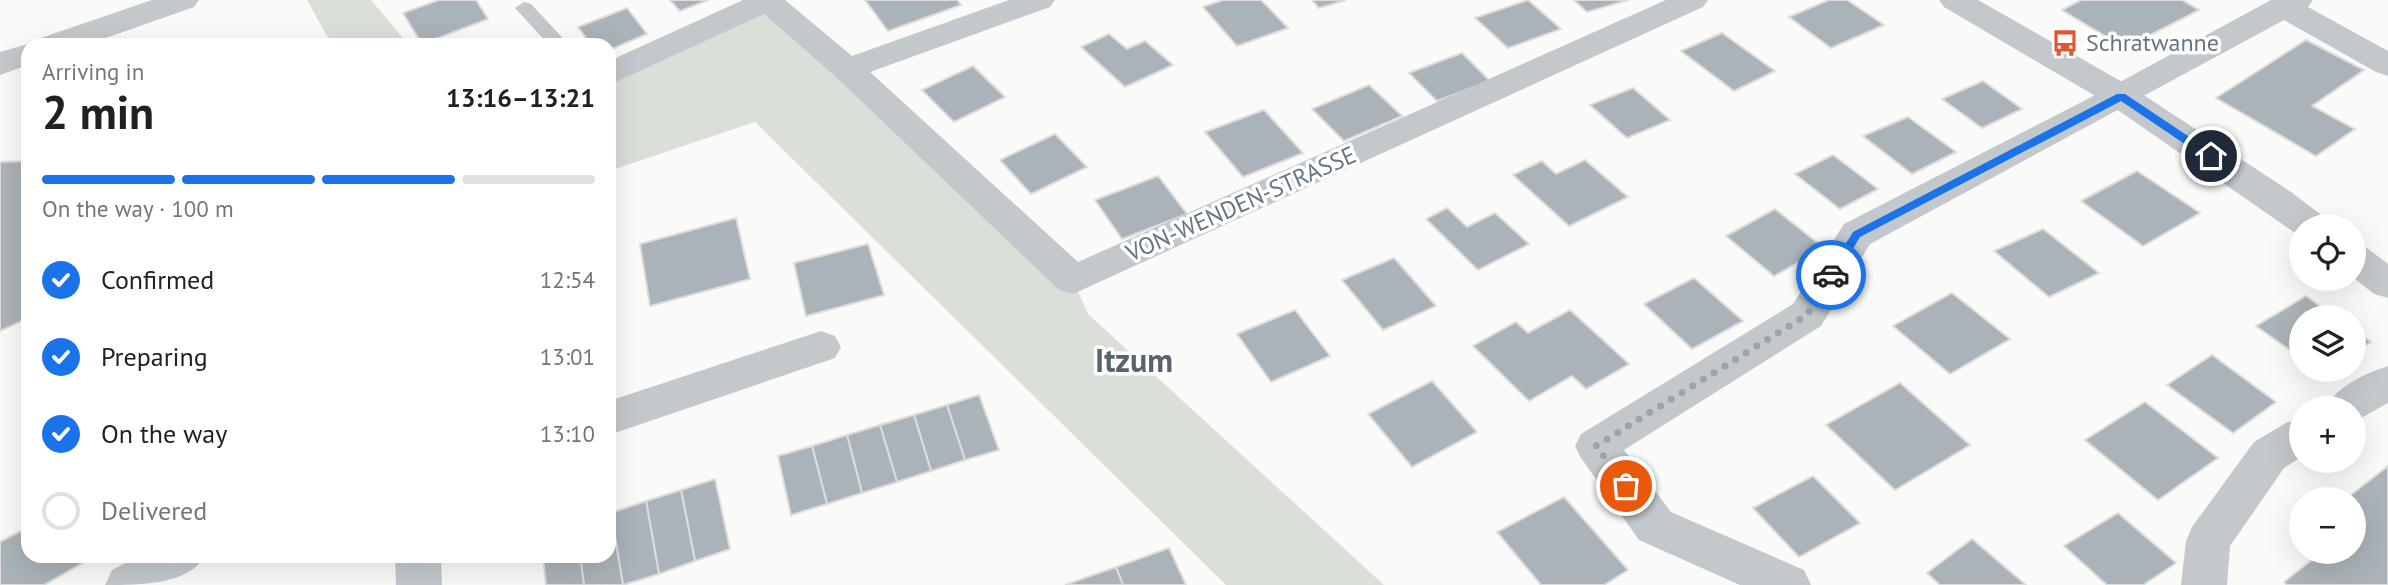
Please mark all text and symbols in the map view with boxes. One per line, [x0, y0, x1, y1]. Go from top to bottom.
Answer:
place label: Schratwanne [2086, 27, 2219, 58]
bus stop icon: Schratwanne [2050, 28, 2080, 58]
text: Arriving in [42, 57, 144, 86]
text: 13:16–13:21 [446, 81, 595, 114]
text: 2 min [42, 82, 154, 142]
pin [2181, 126, 2241, 186]
icon: home [2192, 137, 2230, 175]
street label: VON-WENDEN-STRASSE [1120, 139, 1361, 269]
text: On the way · 100 m [42, 194, 234, 223]
map controls [2289, 214, 2366, 564]
button: locate [2289, 214, 2366, 291]
courier [1796, 240, 1866, 310]
icon: car [1812, 256, 1850, 294]
icon: check [42, 261, 80, 299]
text: Confirmed [101, 263, 214, 296]
text: 12:54 [540, 265, 595, 294]
button: layers [2289, 305, 2366, 382]
icon: check [42, 338, 80, 376]
district label: Itzum [1095, 339, 1173, 381]
text: Preparing [101, 340, 208, 373]
text: 13:01 [540, 342, 595, 371]
button: + [2289, 396, 2366, 473]
icon: check [42, 415, 80, 453]
text: On the way [101, 417, 227, 450]
text: 13:10 [540, 419, 595, 448]
pin [1596, 456, 1656, 516]
icon: bag [1607, 467, 1645, 505]
button: − [2289, 487, 2366, 564]
text: Delivered [101, 494, 207, 527]

